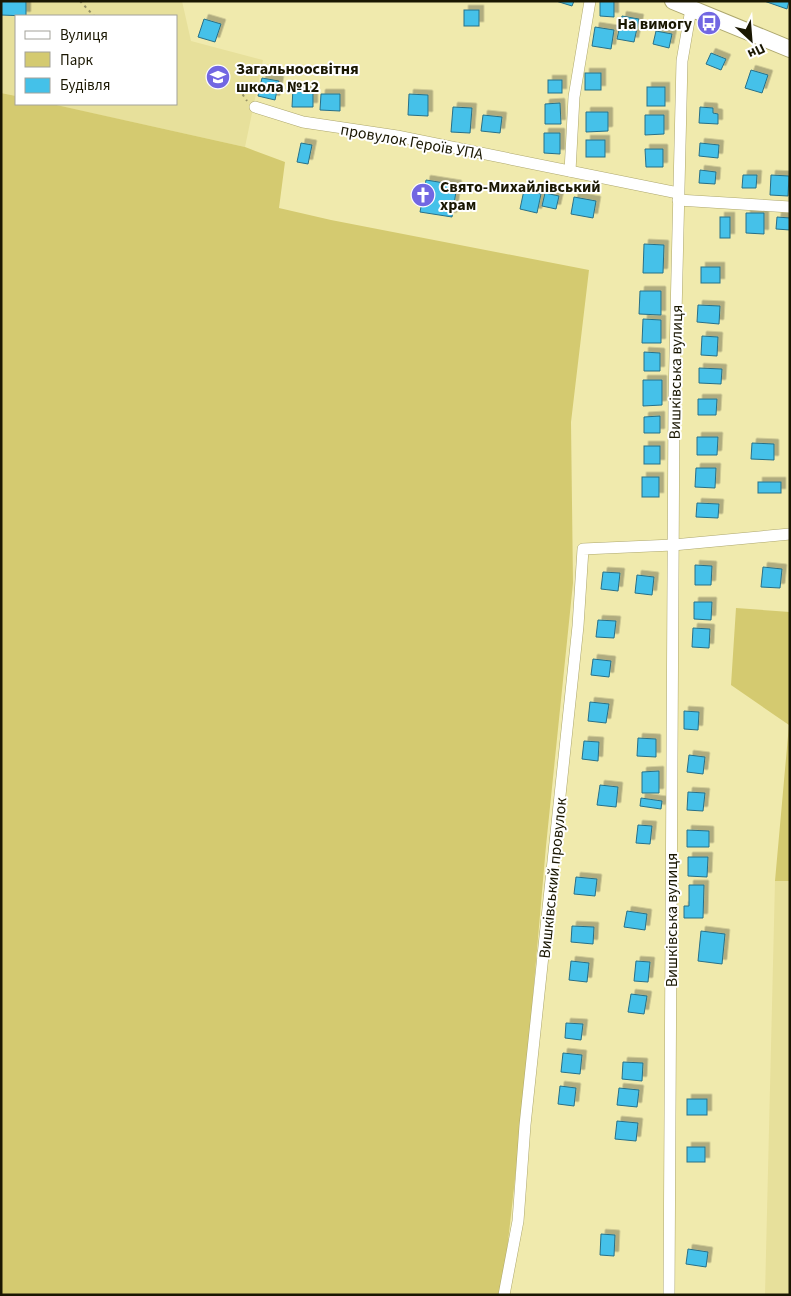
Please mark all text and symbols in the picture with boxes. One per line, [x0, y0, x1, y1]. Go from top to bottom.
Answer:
bus stop icon: На вимогу [696, 10, 722, 36]
place label: На вимогу [617, 13, 693, 35]
legend [15, 15, 178, 105]
north arrow [726, 15, 776, 65]
text: Вулиця [60, 25, 108, 46]
text: Пн [744, 38, 768, 64]
text: Парк [60, 50, 94, 71]
place label: Загальноосвітня школа №12 [236, 58, 359, 98]
school or university icon: Загальноосвітня школа №12 [205, 64, 231, 90]
text: Будівля [60, 75, 110, 96]
street label: провулок Героїв УПА [339, 119, 485, 165]
place label: Свято-Михайлівський храм [440, 176, 601, 216]
church icon: Свято-Михайлівський храм [410, 182, 436, 208]
street label: Вишківська вулиця [664, 304, 688, 440]
street label: Вишківський провулок [534, 796, 572, 960]
street label: Вишківська вулиця [661, 853, 683, 987]

